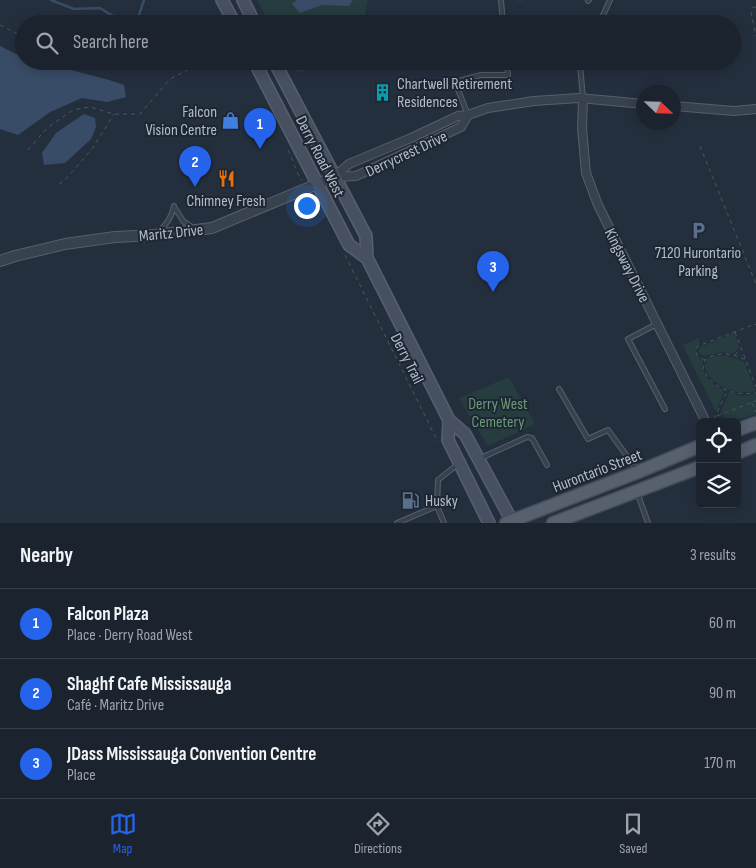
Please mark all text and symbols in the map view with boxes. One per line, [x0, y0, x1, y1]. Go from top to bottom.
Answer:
search box [15, 15, 741, 70]
icon: search [33, 29, 61, 57]
text: Search here [73, 31, 149, 54]
place label: Chartwell Retirement Residences [397, 75, 512, 112]
building icon: Chartwell Retirement Residences [373, 82, 393, 102]
north arrow [636, 85, 681, 130]
place label: Falcon Vision Centre [145, 103, 217, 140]
pin: 1 [244, 108, 276, 149]
shop icon: Falcon Vision Centre [221, 110, 241, 130]
street label: Derry Road West [291, 113, 348, 201]
street label: Derrycrest Drive [363, 127, 450, 182]
pin: 2 [179, 146, 211, 187]
restaurant icon: Chimney Fresh [216, 169, 236, 189]
place label: Chimney Fresh [186, 192, 266, 211]
your location [294, 193, 320, 219]
parking icon: 7120 Hurontario Parking [688, 220, 708, 240]
street label: Maritz Drive [138, 221, 204, 246]
street label: Kingsway Drive [600, 225, 653, 306]
place label: 7120 Hurontario Parking [655, 244, 741, 281]
pin: 3 [477, 251, 509, 292]
street label: Derry Trail [386, 330, 427, 387]
park label: Derry West Cemetery [468, 395, 528, 432]
map controls [696, 418, 741, 508]
button: locate [696, 418, 741, 463]
street label: Hurontario Street [550, 446, 645, 497]
button: layers [696, 463, 741, 508]
fuel station icon: Husky [401, 490, 421, 510]
place label: Husky [425, 492, 458, 511]
text: Nearby [20, 543, 73, 568]
text: 3 results [690, 546, 736, 565]
text: Falcon Plaza [67, 603, 149, 626]
text: 1 [33, 614, 39, 633]
text: 60 m [709, 614, 736, 633]
text: Place · Derry Road West [67, 626, 193, 645]
text: Shaghf Cafe Mississauga [67, 673, 231, 696]
text: 2 [32, 684, 40, 703]
text: 90 m [709, 684, 736, 703]
text: Café · Maritz Drive [67, 696, 164, 715]
text: JDass Mississauga Convention Centre [67, 743, 316, 766]
text: 3 [32, 754, 40, 773]
text: 170 m [704, 754, 736, 773]
text: Place [67, 766, 96, 785]
tab: Map [109, 810, 137, 857]
tab: Directions [354, 810, 402, 857]
tab: Saved [619, 810, 647, 857]

